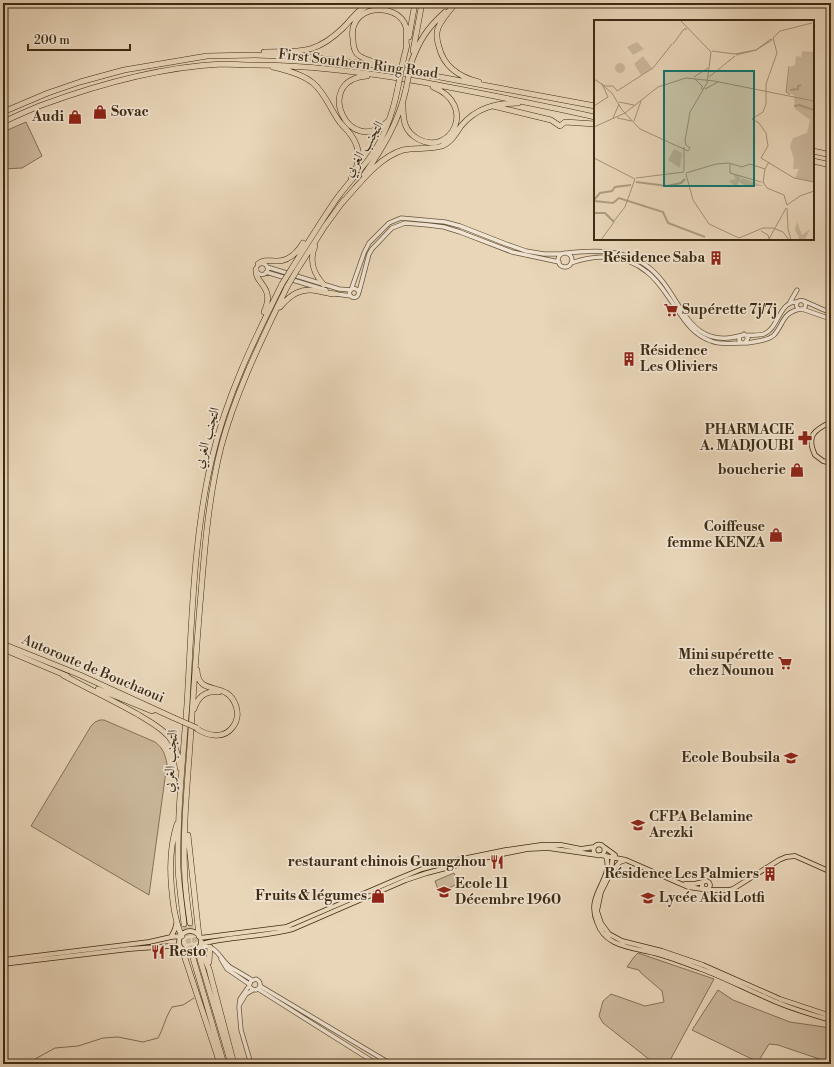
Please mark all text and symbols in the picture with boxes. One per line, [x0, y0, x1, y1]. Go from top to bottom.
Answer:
inset map [594, 20, 814, 240]
scale bar [28, 26, 130, 52]
text: 200 m [34, 33, 70, 48]
street label: First Southern Ring Road [277, 45, 439, 83]
place label: Sovac [111, 103, 149, 121]
shop icon: Sovac [92, 104, 108, 120]
place label: Audi [31, 108, 65, 126]
shop icon: Audi [67, 109, 83, 125]
street label: التجنب الغربي [340, 118, 390, 182]
place label: Résidence Saba [603, 249, 705, 267]
building icon: Résidence Saba [708, 250, 724, 266]
place label: Supérette 7j/7j [682, 301, 777, 319]
supermarket icon: Supérette 7j/7j [663, 302, 679, 318]
place label: Résidence Les Oliviers [640, 342, 718, 376]
building icon: Résidence Les Oliviers [621, 351, 637, 367]
street label: التجنب الغربي [190, 405, 226, 471]
place label: PHARMACIE A. MADJOUBI [699, 421, 795, 455]
pharmacy icon: PHARMACIE A. MADJOUBI [797, 430, 813, 446]
place label: boucherie [718, 461, 786, 479]
shop icon: boucherie [789, 462, 805, 478]
place label: Coiffeuse femme KENZA [667, 518, 766, 552]
shop icon: Coiffeuse femme KENZA [768, 527, 784, 543]
street label: Autoroute de Bouchaoui [18, 630, 167, 707]
place label: Mini supérette chez Nounou [678, 646, 774, 680]
supermarket icon: Mini supérette chez Nounou [777, 655, 793, 671]
street label: التجنب الغربي [160, 729, 184, 793]
place label: Ecole Boubsila [682, 749, 780, 767]
school or university icon: Ecole Boubsila [783, 750, 799, 766]
place label: CFPA Belamine Arezki [648, 808, 754, 842]
school or university icon: CFPA Belamine Arezki [630, 817, 646, 833]
place label: restaurant chinois Guangzhou [288, 853, 486, 871]
restaurant icon: restaurant chinois Guangzhou [489, 854, 505, 870]
place label: Résidence Les Palmiers [604, 865, 759, 883]
building icon: Résidence Les Palmiers [762, 866, 778, 882]
place label: Ecole 11 Décembre 1960 [455, 875, 561, 909]
school or university icon: Ecole 11 Décembre 1960 [436, 884, 452, 900]
place label: Fruits & légumes [255, 887, 367, 905]
shop icon: Fruits & légumes [370, 888, 386, 904]
place label: Lycée Akid Lotfi [659, 889, 765, 907]
school or university icon: Lycée Akid Lotfi [640, 890, 656, 906]
place label: Resto [169, 943, 206, 961]
restaurant icon: Resto [150, 944, 166, 960]

